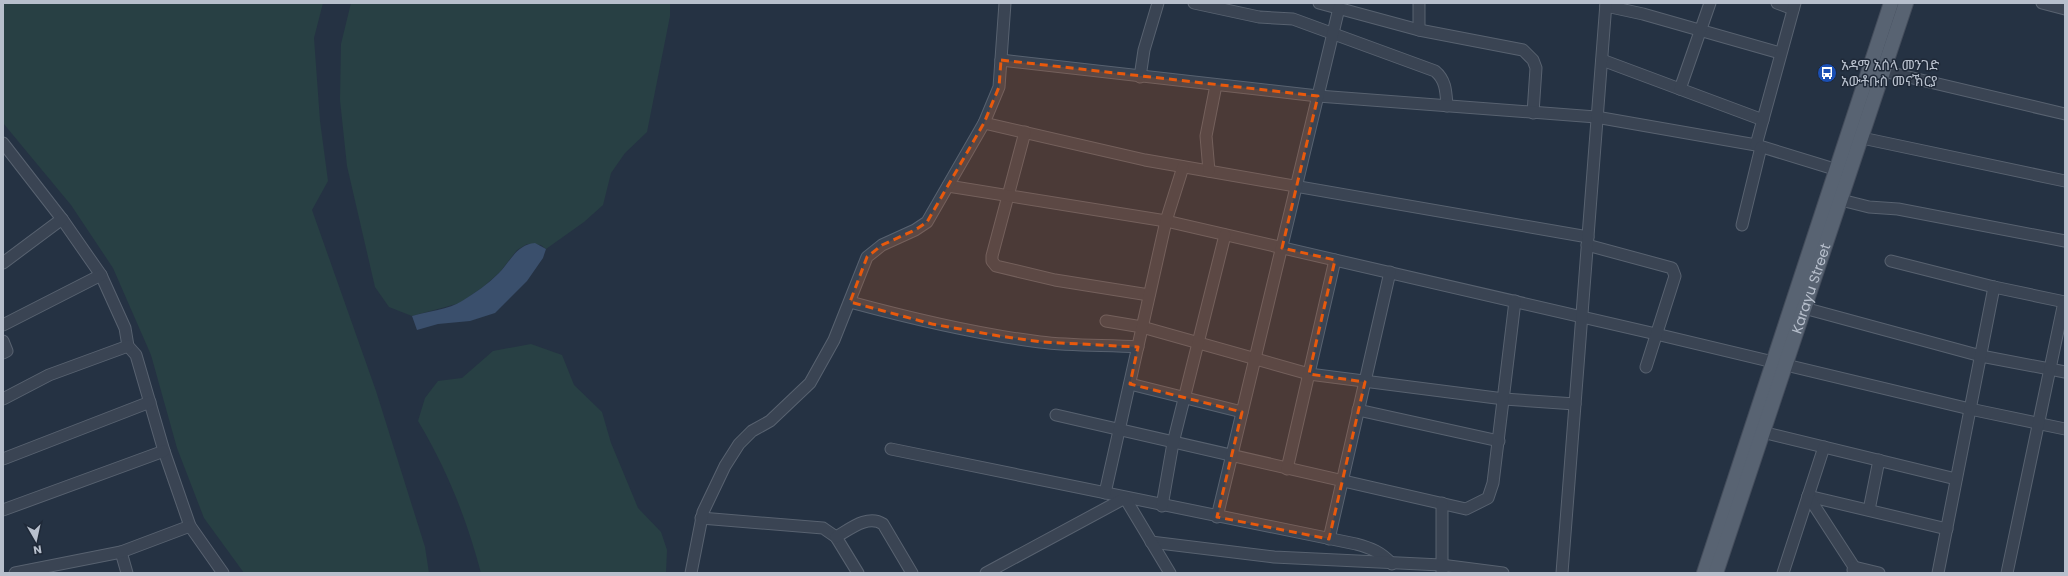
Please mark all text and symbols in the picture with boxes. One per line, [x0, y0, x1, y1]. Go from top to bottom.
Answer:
place label: አዳማ አሰላ መንገድ አውቶቡስ መናኽርያ [1841, 55, 1939, 91]
bus stop icon: አዳማ አሰላ መንገድ አውቶቡስ መናኽርያ [1816, 62, 1838, 84]
street label: Karayu Street [1786, 241, 1836, 336]
north arrow [16, 520, 56, 560]
text: N [32, 541, 43, 558]

